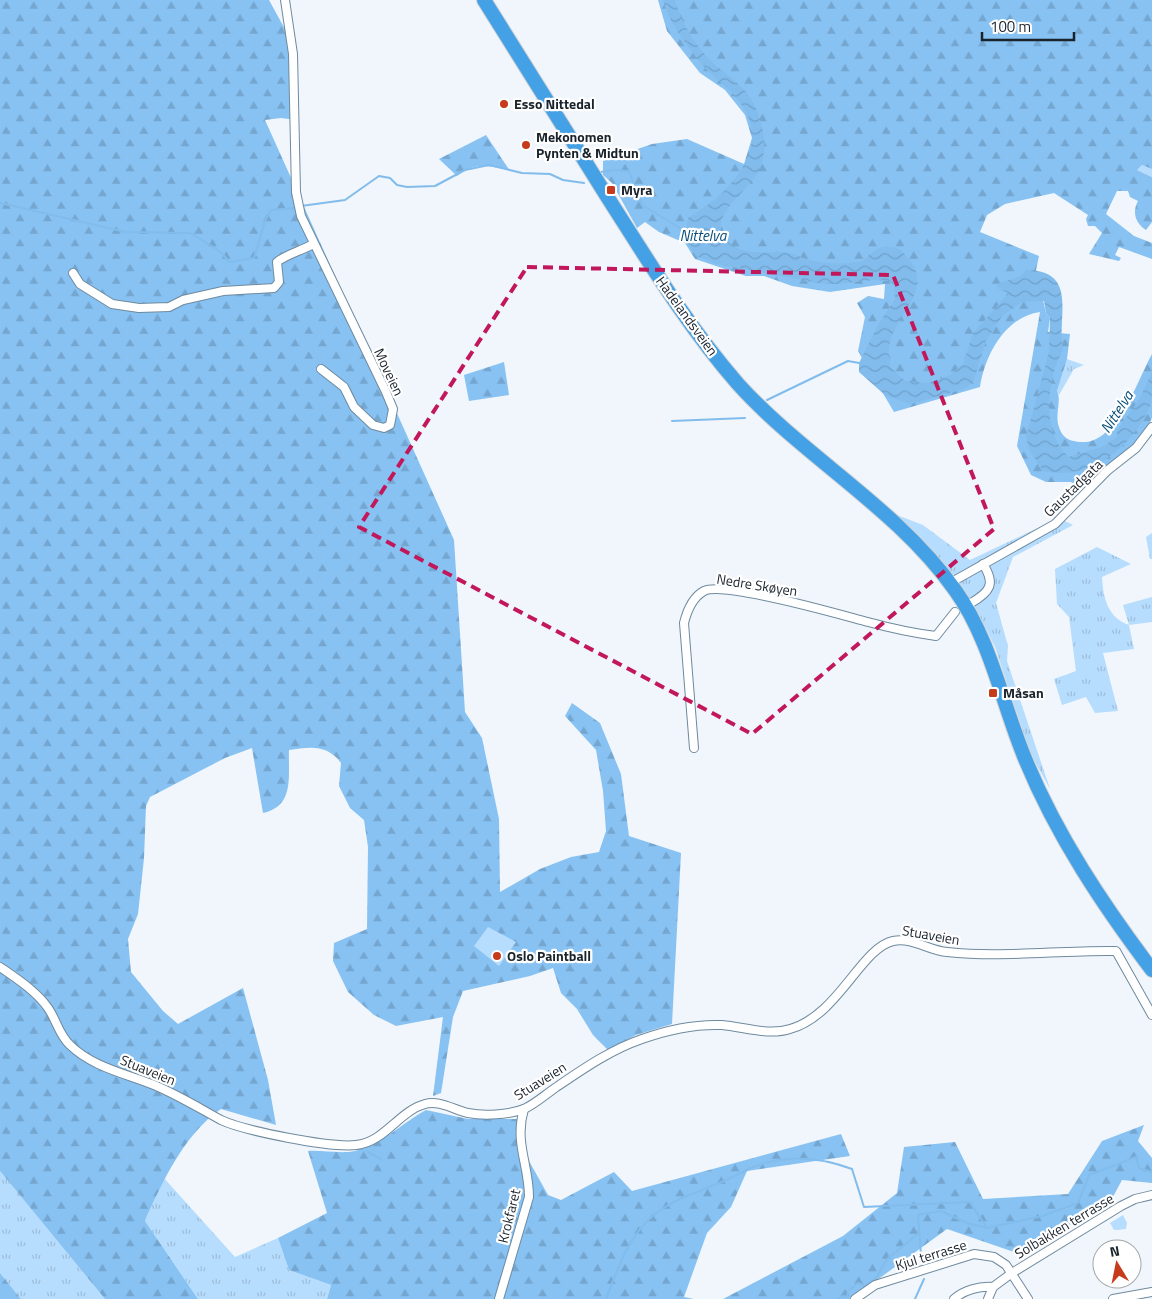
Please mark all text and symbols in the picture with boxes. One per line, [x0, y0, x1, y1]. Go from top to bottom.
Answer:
scale bar [982, 10, 1074, 42]
text: 100 m [990, 15, 1031, 38]
place label: Esso Nittedal [514, 93, 595, 114]
marker: Esso Nittedal [498, 98, 510, 110]
place label: Mekonomen Pynten & Midtun [536, 126, 639, 163]
marker: Mekonomen Pynten & Midtun [520, 139, 532, 151]
place label: Myra [621, 179, 652, 200]
marker: Myra [605, 184, 617, 196]
water label: Nittelva [680, 224, 728, 247]
street label: Hadelandsveien [651, 272, 723, 360]
street label: Moveien [369, 345, 410, 399]
water label: Nittelva [1094, 385, 1140, 437]
street label: Gaustadgata [1038, 454, 1107, 521]
street label: Nedre Skøyen [715, 568, 799, 601]
place label: Måsan [1003, 682, 1044, 703]
marker: Måsan [987, 687, 999, 699]
street label: Stuaveien [901, 919, 962, 950]
place label: Oslo Paintball [507, 945, 591, 966]
marker: Oslo Paintball [491, 950, 503, 962]
street label: Stuaveien [117, 1049, 179, 1090]
street label: Stuaveien [510, 1056, 570, 1105]
street label: Krokfaret [492, 1187, 525, 1245]
street label: Solbakken terrasse [1010, 1188, 1117, 1263]
street label: Kjul terrasse [893, 1234, 969, 1275]
north arrow [1092, 1239, 1142, 1289]
text: N [1108, 1240, 1121, 1262]

